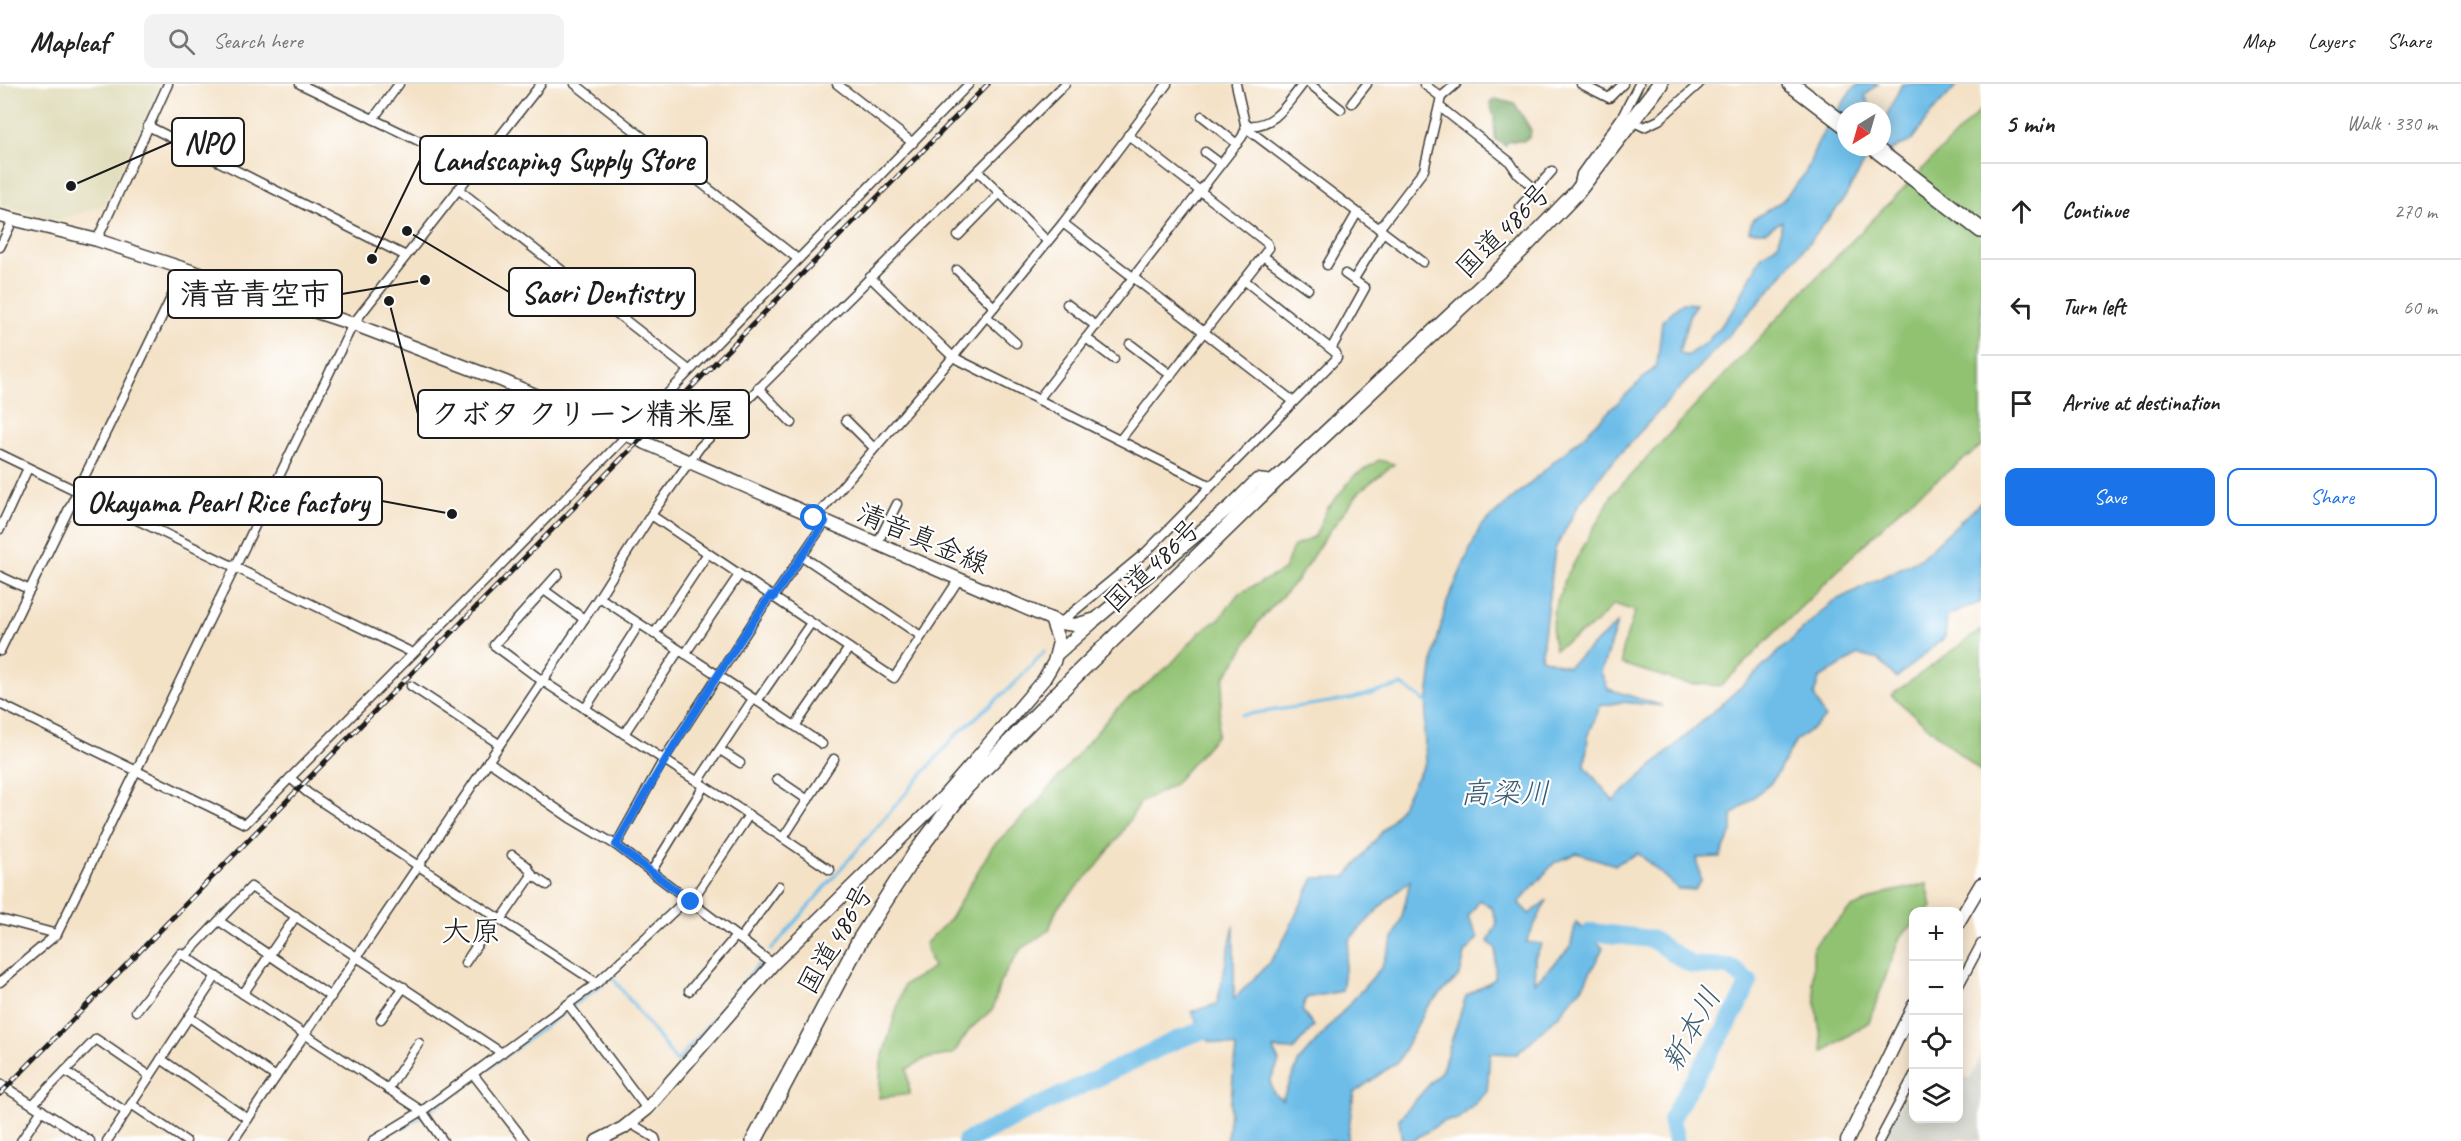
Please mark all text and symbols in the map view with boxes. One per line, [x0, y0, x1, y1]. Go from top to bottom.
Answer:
search box [144, 14, 564, 68]
text: Mapleaf [30, 24, 108, 59]
icon: search [165, 25, 198, 58]
text: Search here [213, 27, 303, 55]
text: Map [2242, 28, 2275, 54]
text: Layers [2308, 28, 2354, 54]
text: Share [2387, 28, 2431, 54]
north arrow [1837, 102, 1891, 156]
text: 5 min [2005, 107, 2054, 140]
text: Walk · 330 m [2347, 111, 2437, 136]
callout: NPO [172, 118, 244, 166]
text: NPO [184, 124, 236, 162]
callout: Landscaping Supply Store [420, 136, 707, 184]
text: Landscaping Supply Store [432, 141, 696, 180]
street label: 国道486号 [1448, 175, 1558, 285]
icon: ahead [2005, 195, 2038, 228]
text: Continue [2062, 197, 2128, 225]
text: 270 m [2394, 199, 2437, 224]
callout: Saori Dentistry [509, 268, 695, 316]
callout: 清音青空市 [168, 270, 342, 318]
text: Saori Dentistry [521, 274, 685, 312]
text: 清音青空市 [180, 275, 330, 313]
icon: left [2005, 291, 2038, 324]
text: Turn left [2062, 293, 2126, 321]
text: 60 m [2403, 295, 2437, 320]
icon: arrive [2005, 387, 2038, 420]
text: Arrive at destination [2062, 389, 2219, 417]
callout: クボタ クリーン精米屋 [418, 390, 749, 438]
text: クボタ クリーン精米屋 [430, 395, 736, 433]
button: Save [2005, 468, 2215, 526]
button: Share [2227, 468, 2437, 526]
callout: Okayama Pearl Rice factory [74, 477, 382, 525]
text: Okayama Pearl Rice factory [87, 483, 372, 522]
street label: 清音真金線 [852, 495, 994, 581]
route start [800, 504, 826, 530]
street label: 国道486号 [1096, 510, 1208, 620]
water label: 高梁川 [1460, 774, 1550, 812]
street label: 国道486号 [789, 878, 881, 1000]
route end [677, 888, 703, 914]
map controls [1909, 907, 1963, 1123]
button: + [1909, 907, 1963, 961]
district label: 大原 [441, 912, 501, 950]
button: − [1909, 961, 1963, 1015]
water label: 新本川 [1653, 980, 1729, 1078]
button: locate [1909, 1015, 1963, 1069]
button: layers [1909, 1069, 1963, 1123]

